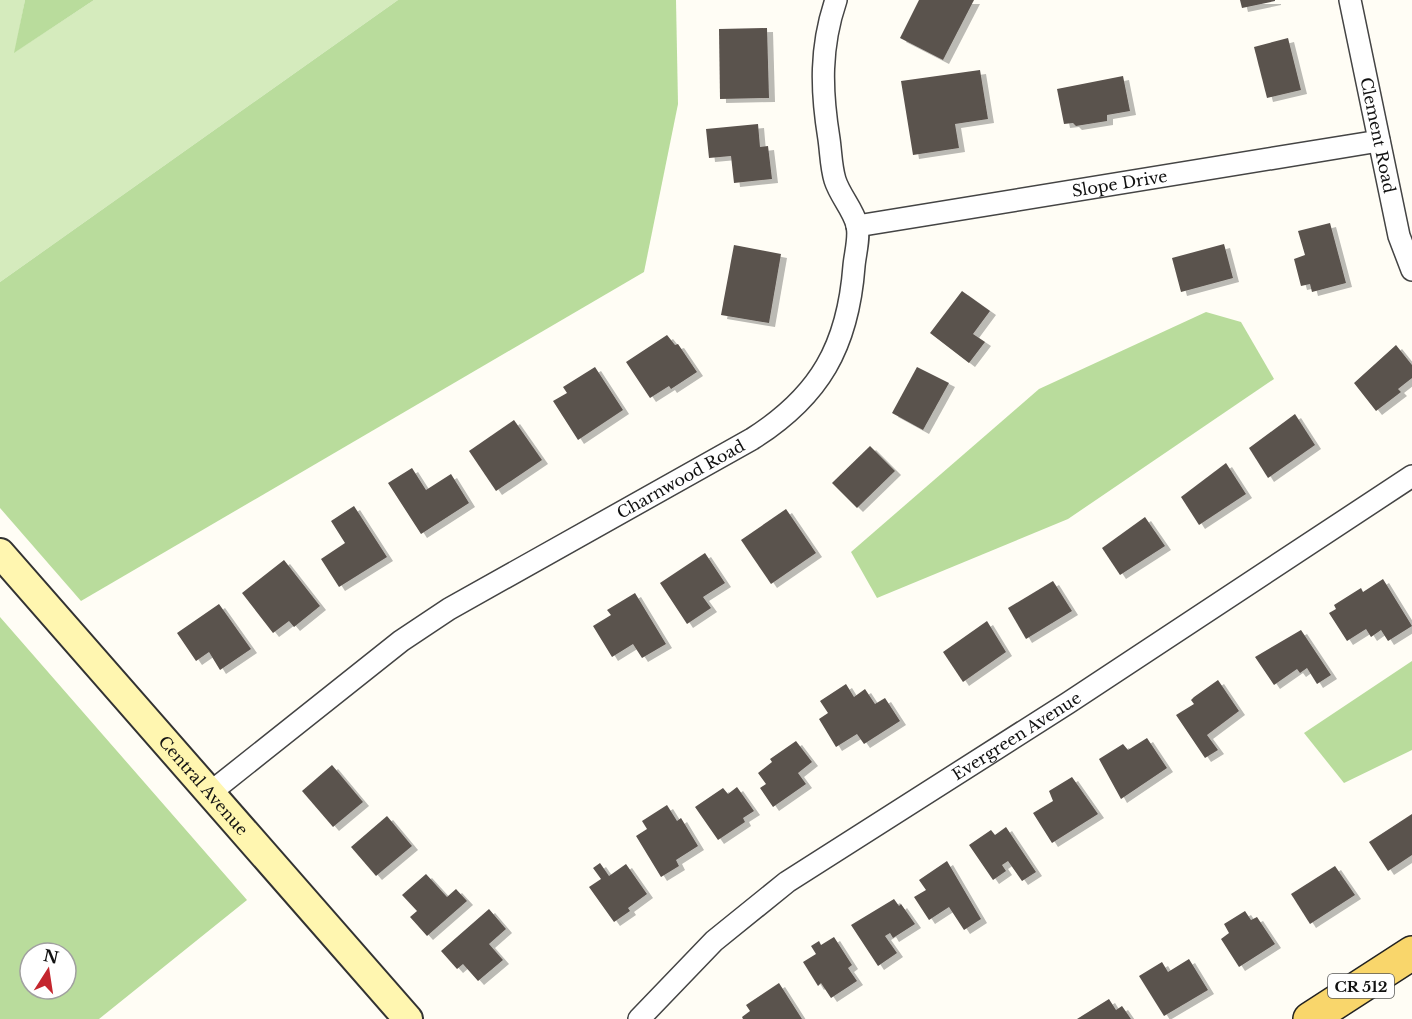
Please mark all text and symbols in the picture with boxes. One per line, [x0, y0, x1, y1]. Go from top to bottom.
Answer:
street label: Clement Road [1356, 75, 1400, 195]
street label: Slope Drive [1070, 166, 1169, 201]
street label: Charnwood Road [613, 435, 748, 523]
street label: Evergreen Avenue [948, 687, 1085, 784]
street label: Central Avenue [155, 732, 252, 839]
north arrow [18, 941, 78, 1001]
text: N [42, 945, 61, 968]
road number: CR 512 [1328, 974, 1394, 998]

